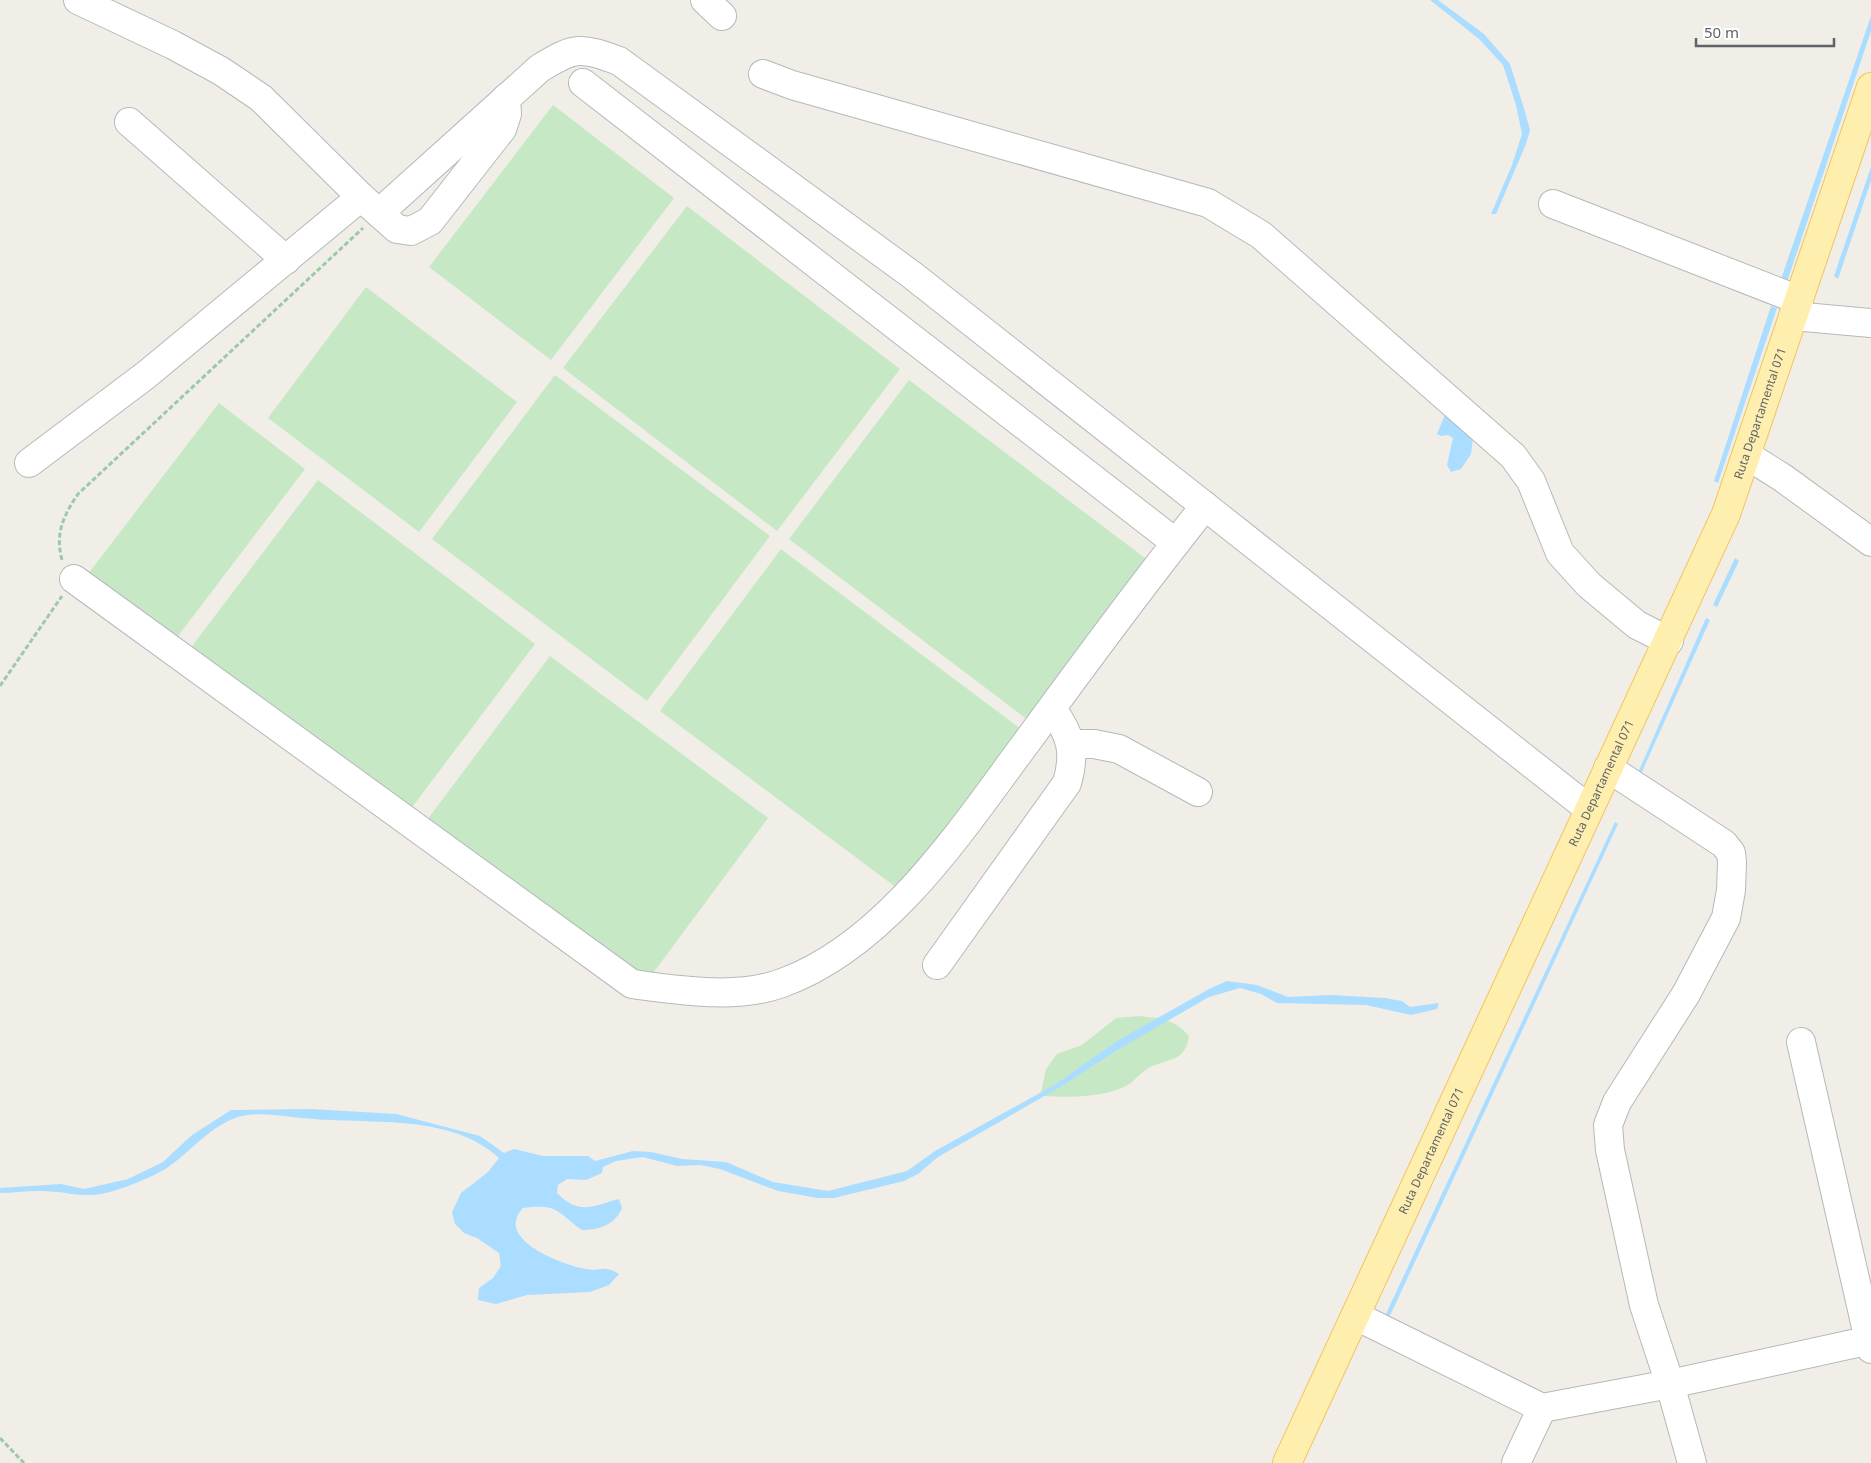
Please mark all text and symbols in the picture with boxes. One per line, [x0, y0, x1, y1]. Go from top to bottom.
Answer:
scale bar [1696, 15, 1834, 47]
text: 50 m [1704, 22, 1739, 42]
street label: Ruta Departamental 071 [1729, 345, 1790, 481]
street label: Ruta Departamental 071 [1564, 717, 1638, 849]
street label: Ruta Departamental 071 [1394, 1084, 1468, 1217]

